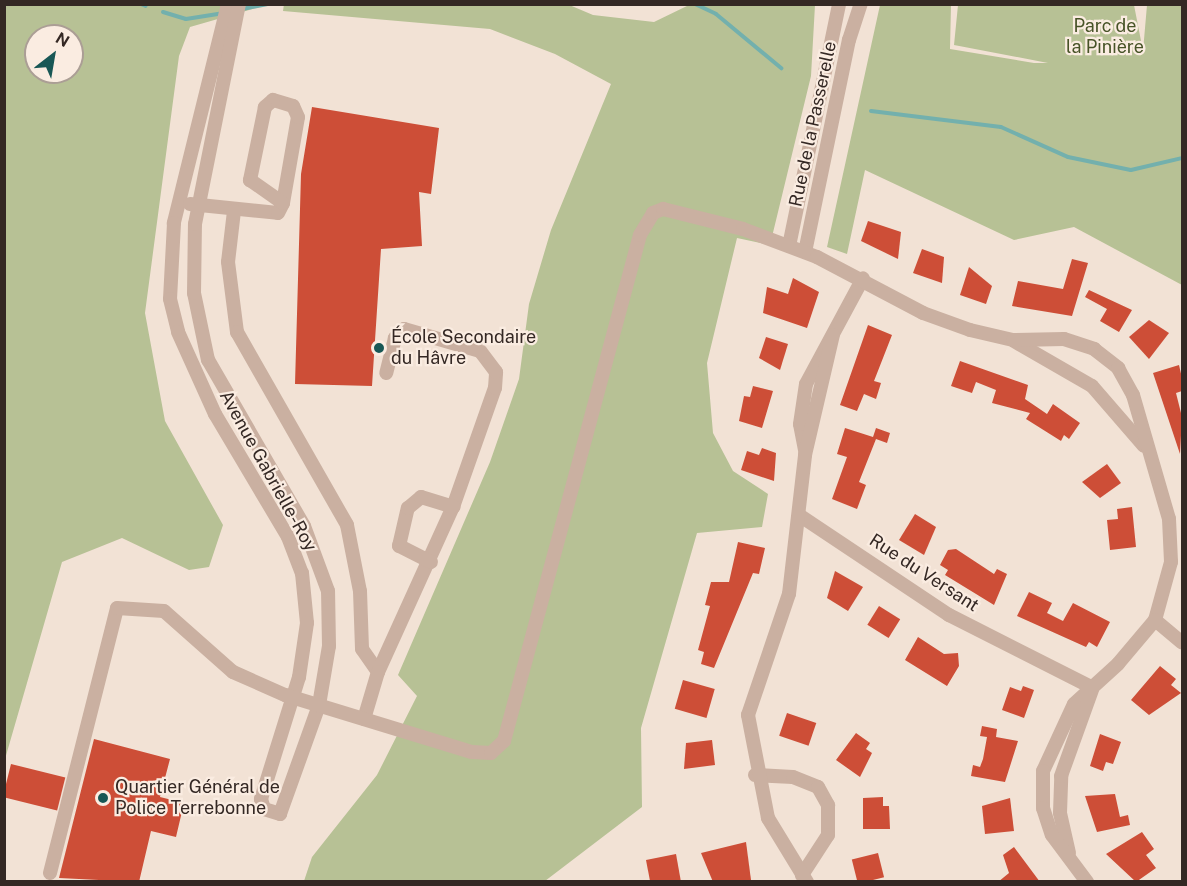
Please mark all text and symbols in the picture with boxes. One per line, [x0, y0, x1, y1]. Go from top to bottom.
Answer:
park label: Parc de la Pinière [1066, 16, 1144, 58]
north arrow [24, 24, 84, 84]
text: N [52, 28, 73, 51]
street label: Rue de la Passerelle [785, 39, 841, 209]
place label: École Secondaire du Hâvre [391, 327, 536, 370]
marker: École Secondaire du Hâvre [372, 341, 386, 355]
street label: Avenue Gabrielle-Roy [215, 387, 321, 555]
street label: Rue du Versant [865, 529, 983, 617]
place label: Quartier Général de Police Terrebonne [115, 777, 280, 820]
marker: Quartier Général de Police Terrebonne [96, 791, 110, 805]

